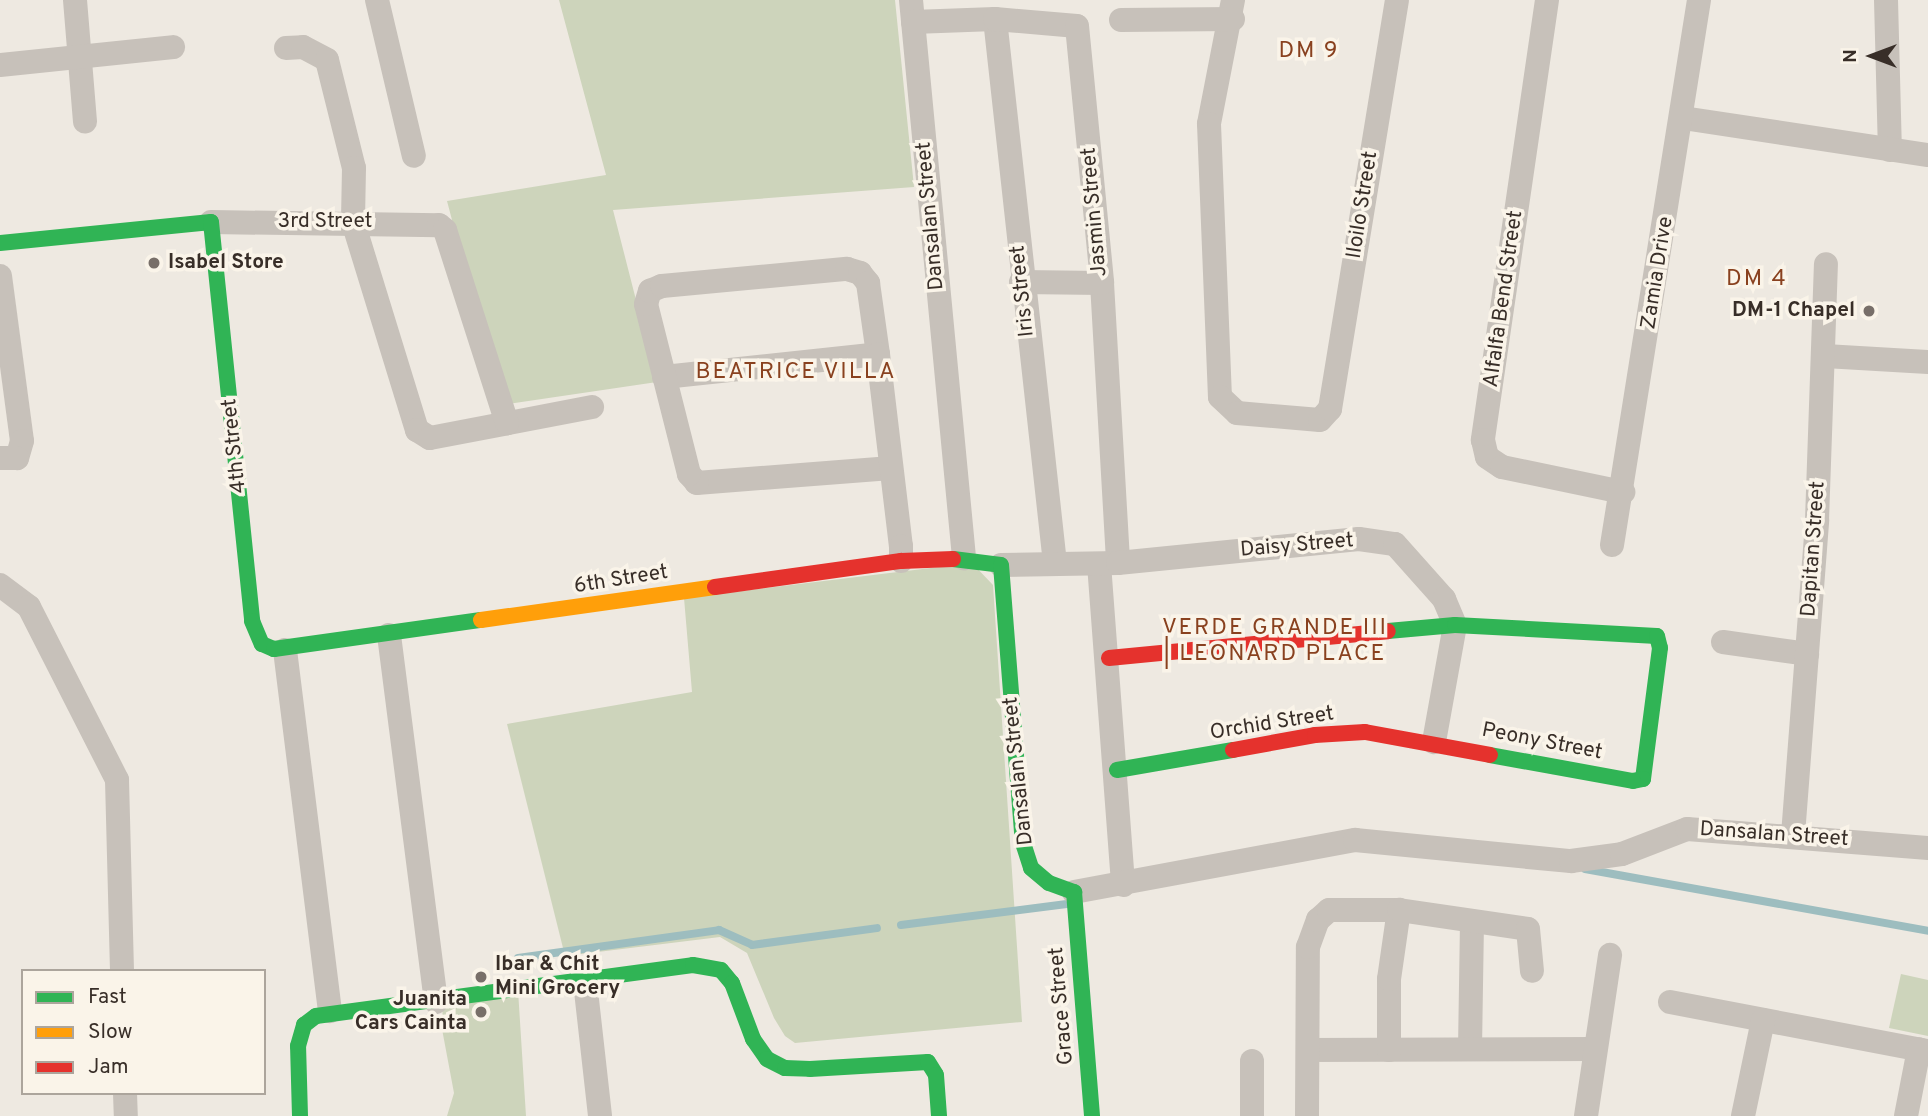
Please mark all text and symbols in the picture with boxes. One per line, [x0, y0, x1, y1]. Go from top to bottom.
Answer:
north arrow [1837, 21, 1907, 91]
district label: DM 9 [1279, 38, 1339, 66]
text: N [1839, 49, 1863, 63]
street label: Dansalan Street [912, 141, 950, 291]
street label: Jasmin Street [1077, 146, 1113, 278]
street label: Iloilo Street [1342, 149, 1384, 261]
street label: 3rd Street [278, 209, 372, 235]
street label: Alfalfa Bend Street [1479, 209, 1529, 389]
street label: Zamia Drive [1637, 215, 1679, 331]
street label: Iris Street [1006, 244, 1040, 338]
place label: Isabel Store [168, 250, 284, 276]
marker: Isabel Store [146, 255, 162, 271]
district label: DM 4 [1727, 266, 1787, 294]
place label: DM-1 Chapel [1732, 298, 1855, 324]
marker: DM-1 Chapel [1861, 303, 1877, 319]
district label: BEATRICE VILLA [697, 359, 895, 387]
street label: 4th Street [217, 397, 253, 495]
street label: Dapitan Street [1797, 480, 1831, 618]
street label: Daisy Street [1239, 528, 1355, 564]
street label: 6th Street [572, 560, 670, 600]
district label: VERDE GRANDE III | LEONARD PLACE [1164, 615, 1386, 669]
street label: Dansalan Street [999, 696, 1039, 846]
street label: Orchid Street [1208, 702, 1336, 746]
street label: Peony Street [1480, 718, 1604, 766]
street label: Dansalan Street [1699, 817, 1849, 853]
street label: Grace Street [1044, 946, 1080, 1066]
place label: Ibar & Chit Mini Grocery [495, 952, 620, 1002]
legend [21, 969, 266, 1095]
marker: Ibar & Chit Mini Grocery [473, 969, 489, 985]
text: Fast [88, 984, 127, 1011]
place label: Juanita Cars Cainta [355, 987, 467, 1037]
marker: Juanita Cars Cainta [473, 1004, 489, 1020]
text: Slow [88, 1019, 133, 1046]
text: Jam [88, 1054, 129, 1081]

